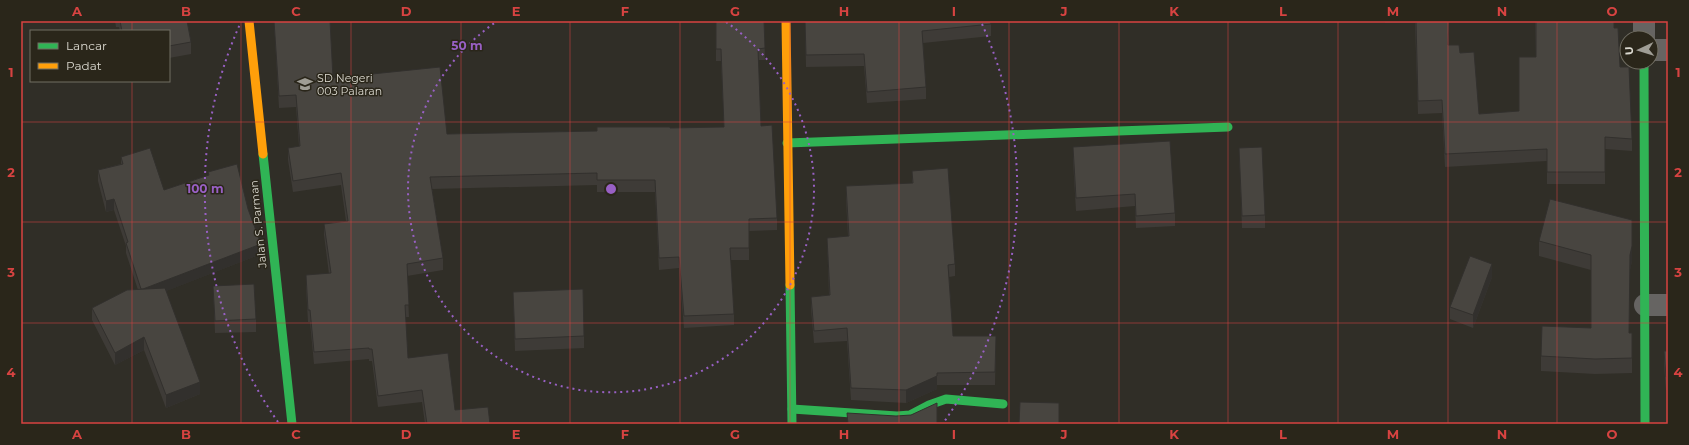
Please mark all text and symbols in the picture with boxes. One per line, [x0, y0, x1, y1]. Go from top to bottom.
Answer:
text: A [71, 3, 83, 19]
text: B [181, 3, 191, 19]
text: C [291, 3, 301, 19]
text: D [401, 3, 412, 19]
text: E [512, 3, 521, 19]
text: F [621, 3, 629, 19]
text: G [730, 3, 740, 19]
text: H [839, 3, 849, 19]
text: I [952, 3, 956, 19]
text: J [1059, 3, 1068, 19]
text: K [1169, 3, 1179, 19]
text: L [1279, 3, 1287, 19]
text: M [1387, 3, 1399, 19]
text: N [1497, 3, 1507, 19]
text: O [1607, 3, 1618, 19]
legend [30, 30, 170, 82]
north arrow [1619, 30, 1659, 70]
text: Lancar [66, 38, 107, 53]
text: 50 m [451, 38, 483, 53]
text: U [1622, 46, 1636, 56]
text: Padat [66, 58, 102, 73]
text: 1 [8, 64, 14, 80]
text: 1 [1675, 64, 1681, 80]
place label: SD Negeri 003 Palaran [317, 71, 382, 98]
school or university icon: SD Negeri 003 Palaran [296, 75, 314, 93]
text: 2 [7, 164, 15, 180]
text: 2 [1674, 164, 1682, 180]
street label: Jalan S. Parman [246, 179, 270, 270]
text: 100 m [187, 181, 223, 196]
centre of rings [604, 182, 618, 196]
text: 3 [6, 264, 15, 280]
text: 3 [1673, 264, 1682, 280]
text: 4 [7, 364, 16, 380]
text: 4 [1674, 364, 1683, 380]
text: A [71, 426, 83, 442]
text: B [181, 426, 191, 442]
text: C [291, 426, 301, 442]
text: D [401, 426, 412, 442]
text: E [512, 426, 521, 442]
text: F [621, 426, 629, 442]
text: G [730, 426, 740, 442]
text: H [839, 426, 849, 442]
text: I [952, 426, 956, 442]
text: J [1059, 426, 1068, 442]
text: K [1169, 426, 1179, 442]
text: L [1279, 426, 1287, 442]
text: M [1387, 426, 1399, 442]
text: N [1497, 426, 1507, 442]
text: O [1607, 426, 1618, 442]

